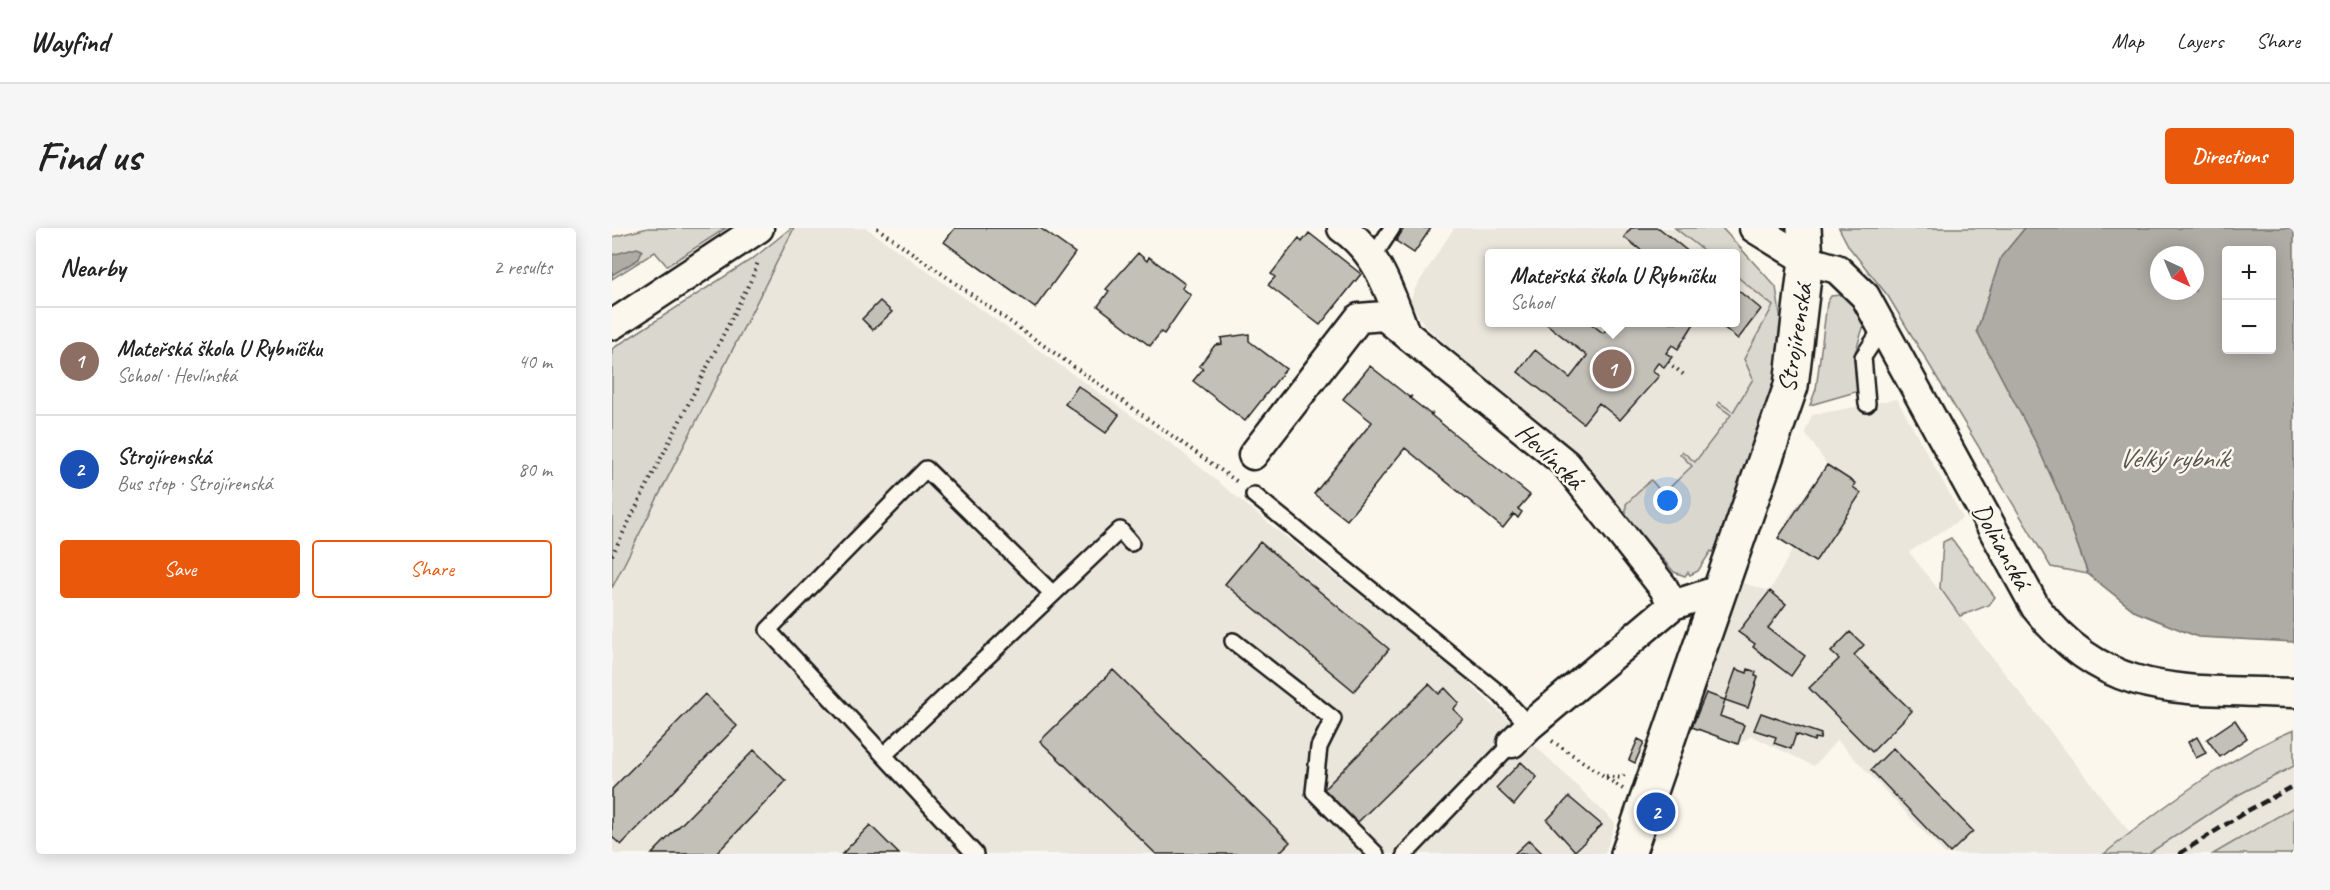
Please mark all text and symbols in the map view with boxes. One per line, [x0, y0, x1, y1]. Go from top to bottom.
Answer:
text: Wayfind [30, 24, 109, 59]
text: Map [2111, 28, 2144, 54]
text: Layers [2177, 28, 2223, 54]
text: Share [2256, 28, 2300, 54]
button: Directions [2165, 128, 2294, 184]
text: Find us [36, 130, 141, 183]
north arrow [2150, 246, 2204, 300]
map controls [2222, 246, 2276, 354]
button: + [2222, 246, 2276, 300]
popup [1485, 249, 1740, 327]
text: Nearby [60, 251, 125, 284]
text: 2 results [493, 255, 552, 280]
text: Mateřská škola U Rybníčku [1510, 262, 1715, 290]
street label: Strojírenská [1770, 279, 1820, 395]
text: School [1510, 290, 1553, 315]
button: − [2222, 300, 2276, 354]
text: Mateřská škola U Rybníčku [117, 335, 322, 363]
pin: 1 [1592, 346, 1632, 392]
text: 1 [75, 349, 84, 374]
text: 40 m [518, 349, 552, 374]
text: School · Hevlínská [117, 363, 237, 388]
street label: Hevlínská [1509, 416, 1593, 498]
water label: Velký rybník [2118, 441, 2233, 475]
text: Strojírenská [117, 443, 211, 471]
text: 2 [75, 457, 84, 482]
text: 80 m [518, 457, 552, 482]
text: Bus stop · Strojírenská [117, 471, 272, 496]
your location [1653, 486, 1682, 515]
street label: Dolňanská [1965, 497, 2040, 597]
button: Save [60, 540, 300, 598]
button: Share [312, 540, 552, 598]
pin: 2 [1636, 790, 1676, 834]

